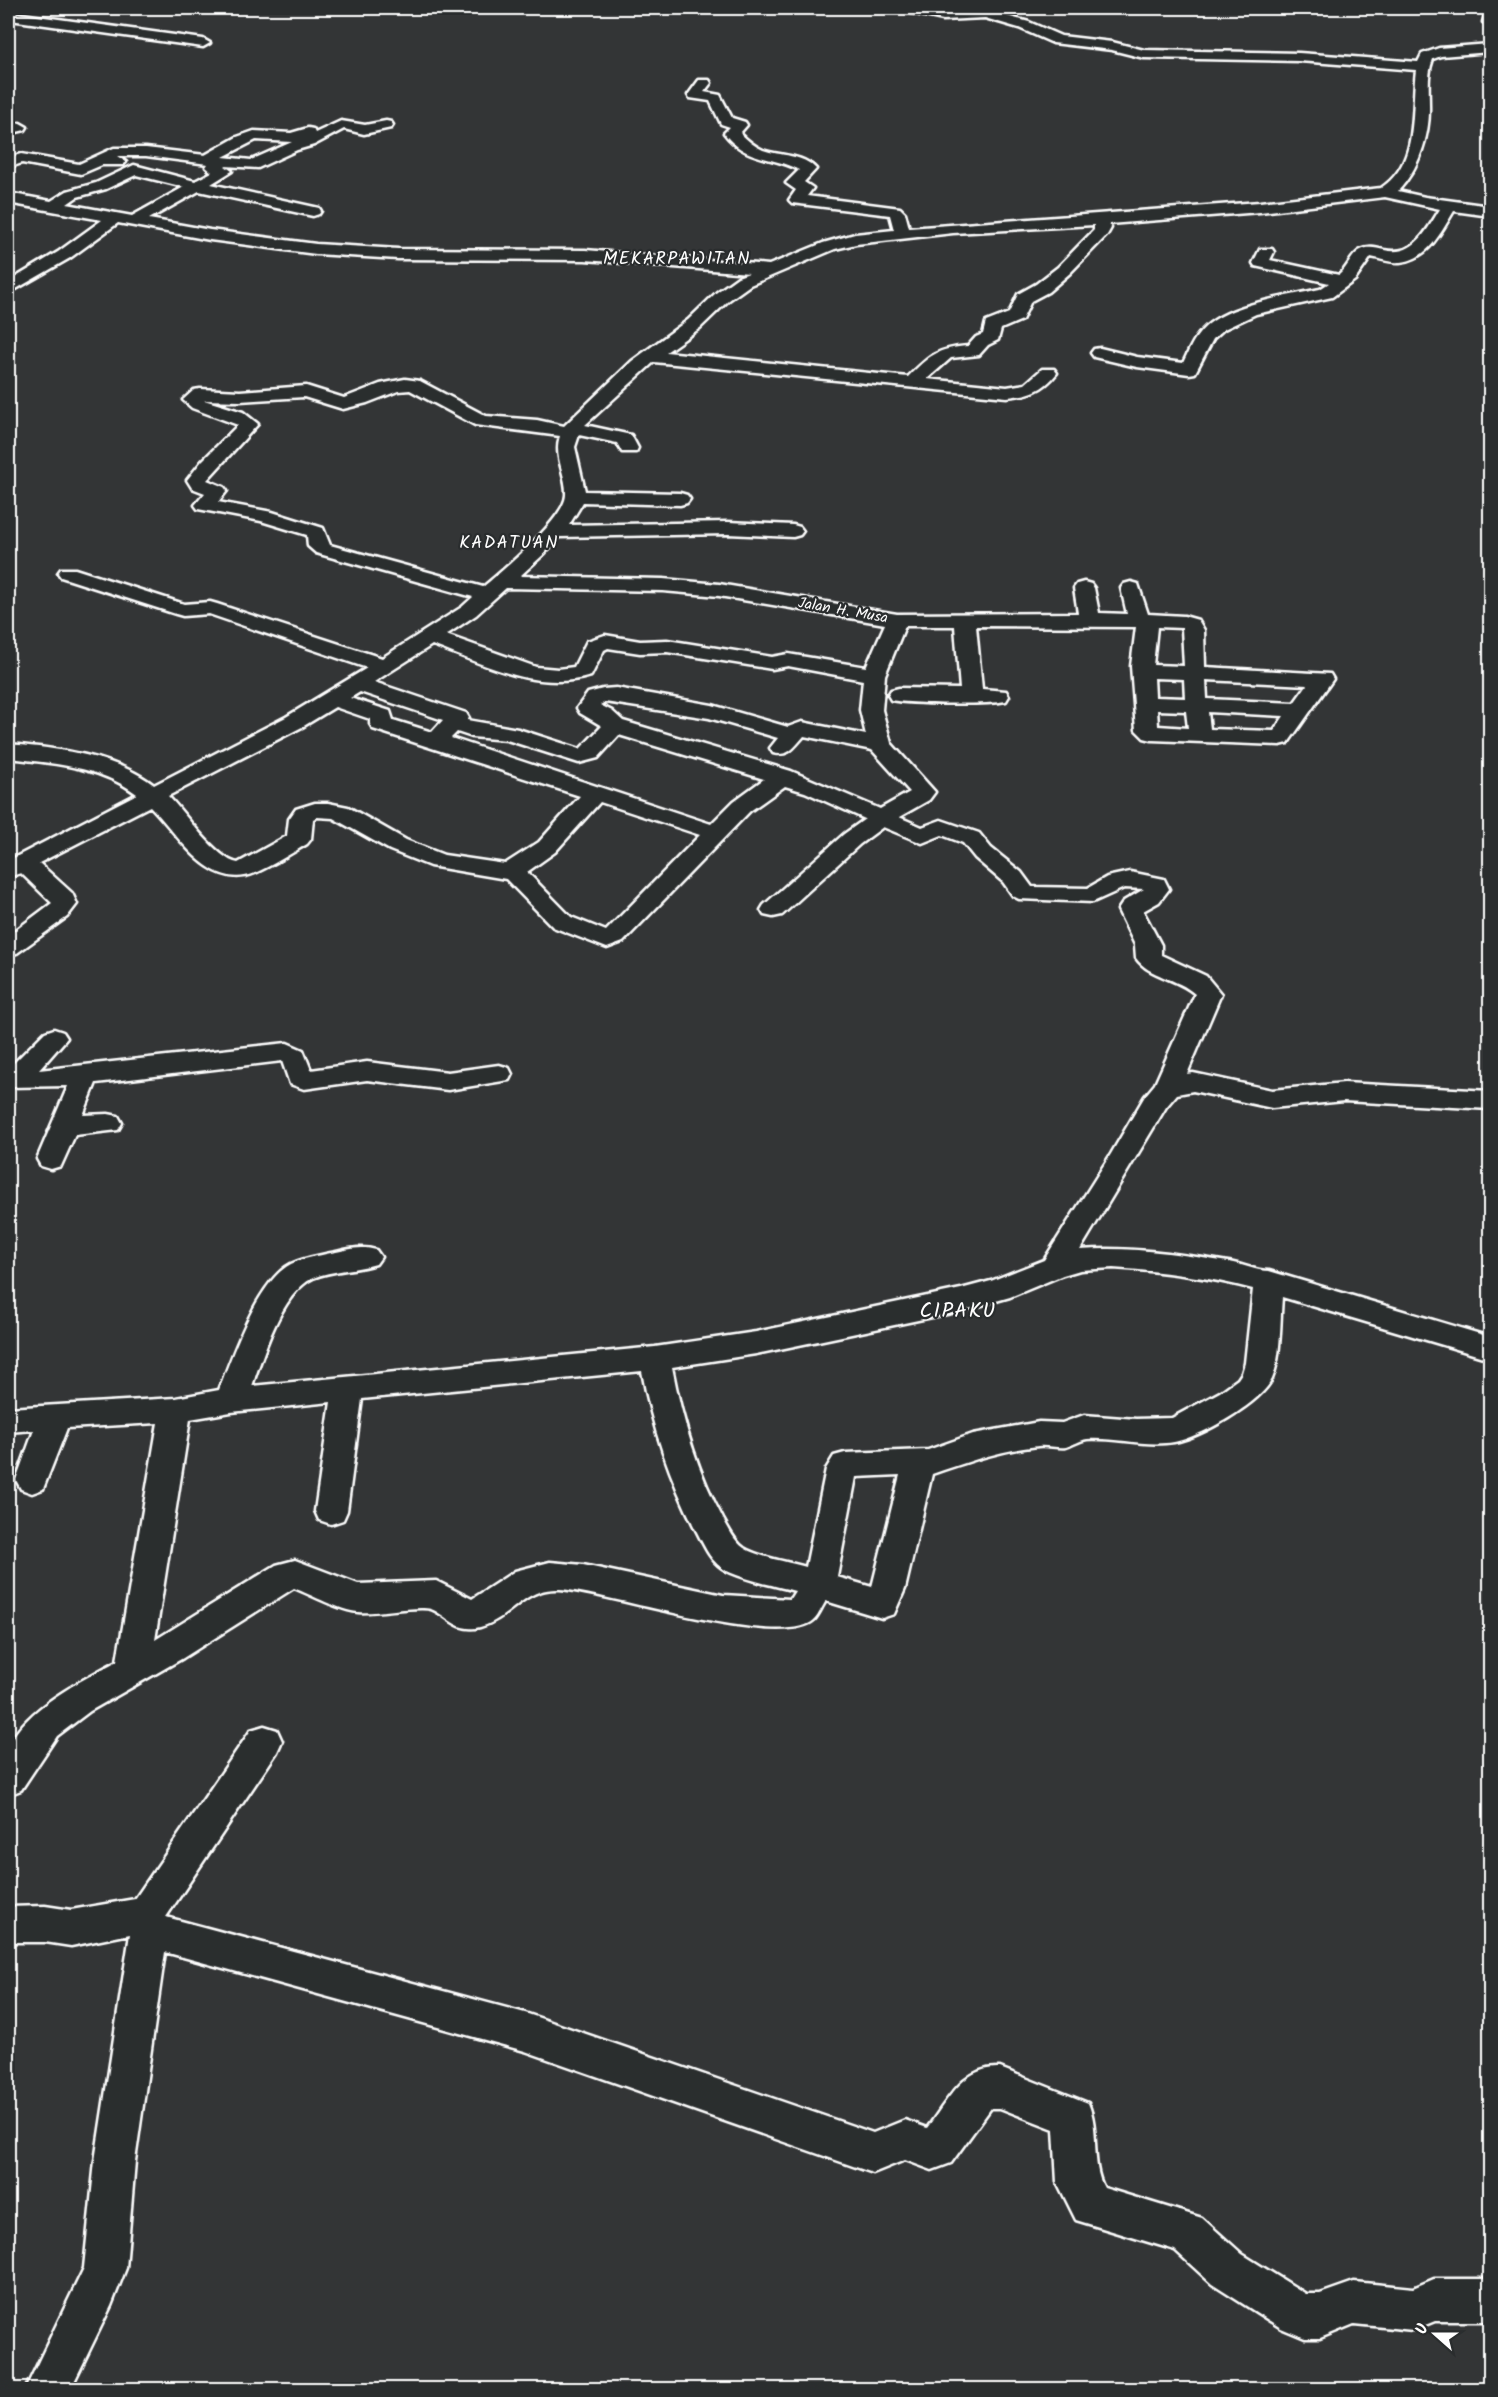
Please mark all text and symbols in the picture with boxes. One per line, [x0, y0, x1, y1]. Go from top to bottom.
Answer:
district label: MEKARPAWITAN [603, 245, 751, 274]
district label: KADATUAN [459, 529, 559, 558]
street label: Jalan H. Musa [796, 591, 890, 631]
district label: CIPAKU [919, 1295, 997, 1328]
north arrow [1405, 2304, 1465, 2364]
text: U [1409, 2320, 1436, 2338]

